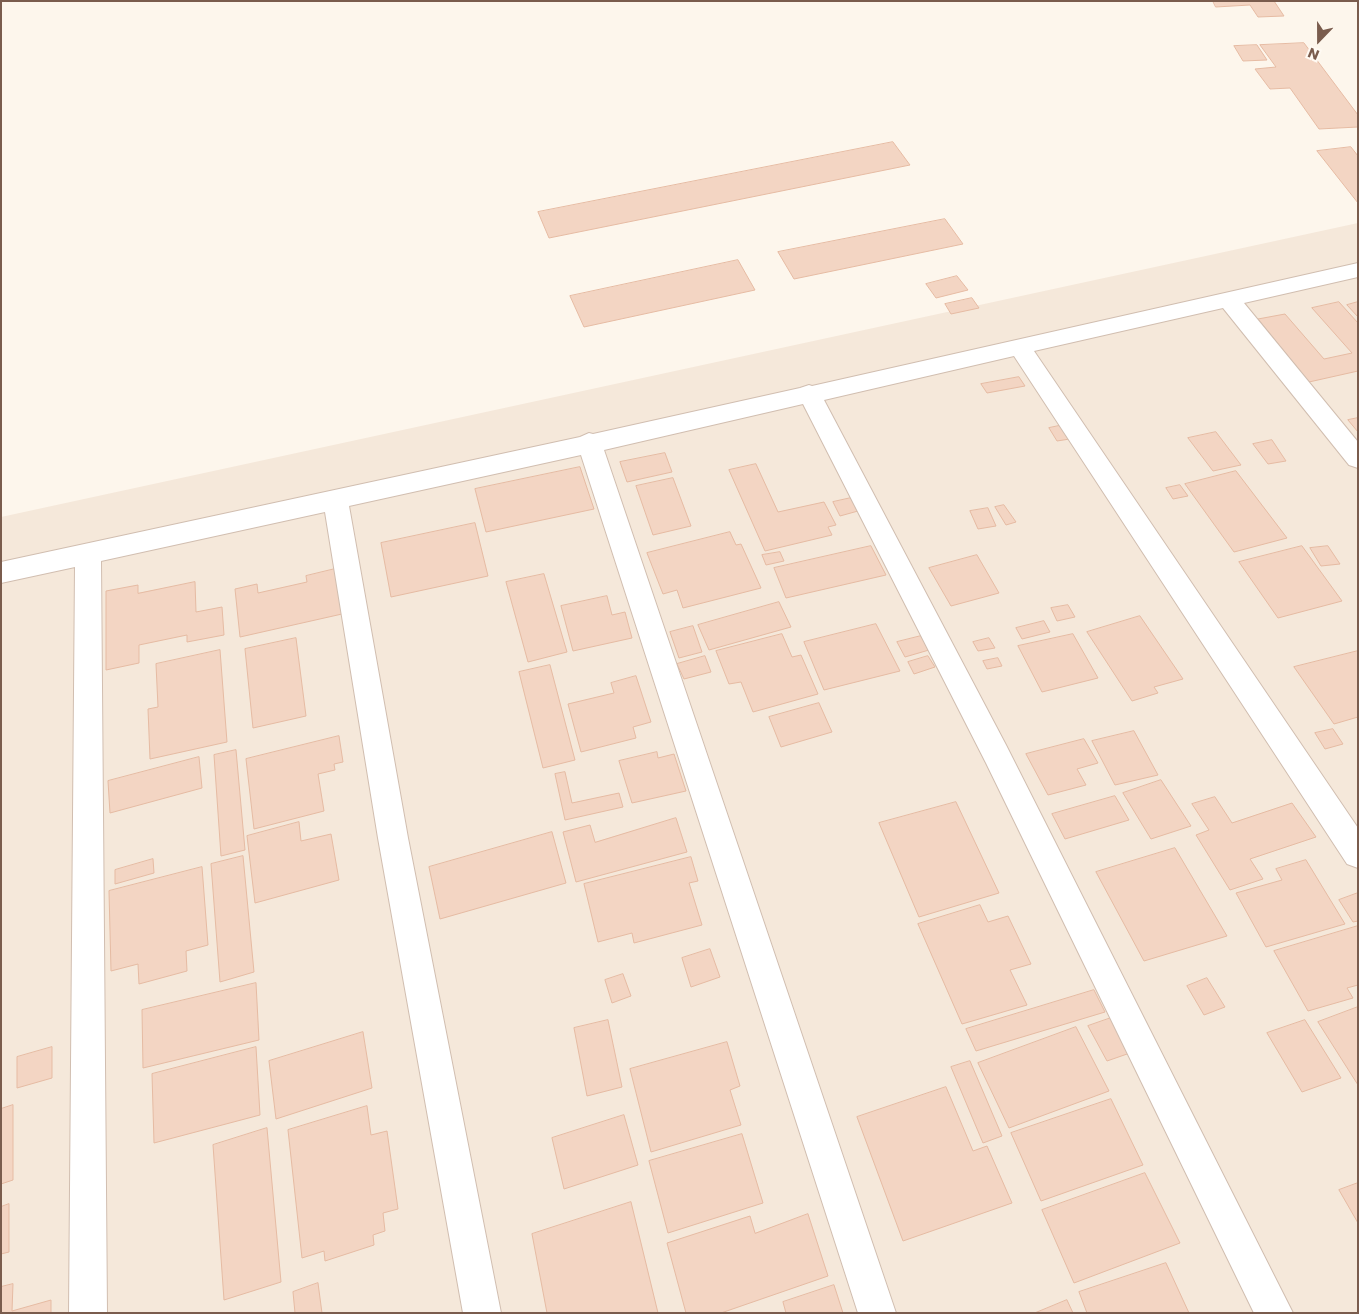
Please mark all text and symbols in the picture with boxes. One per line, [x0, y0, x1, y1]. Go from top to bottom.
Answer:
north arrow [1294, 15, 1344, 65]
text: N [1305, 43, 1322, 65]

